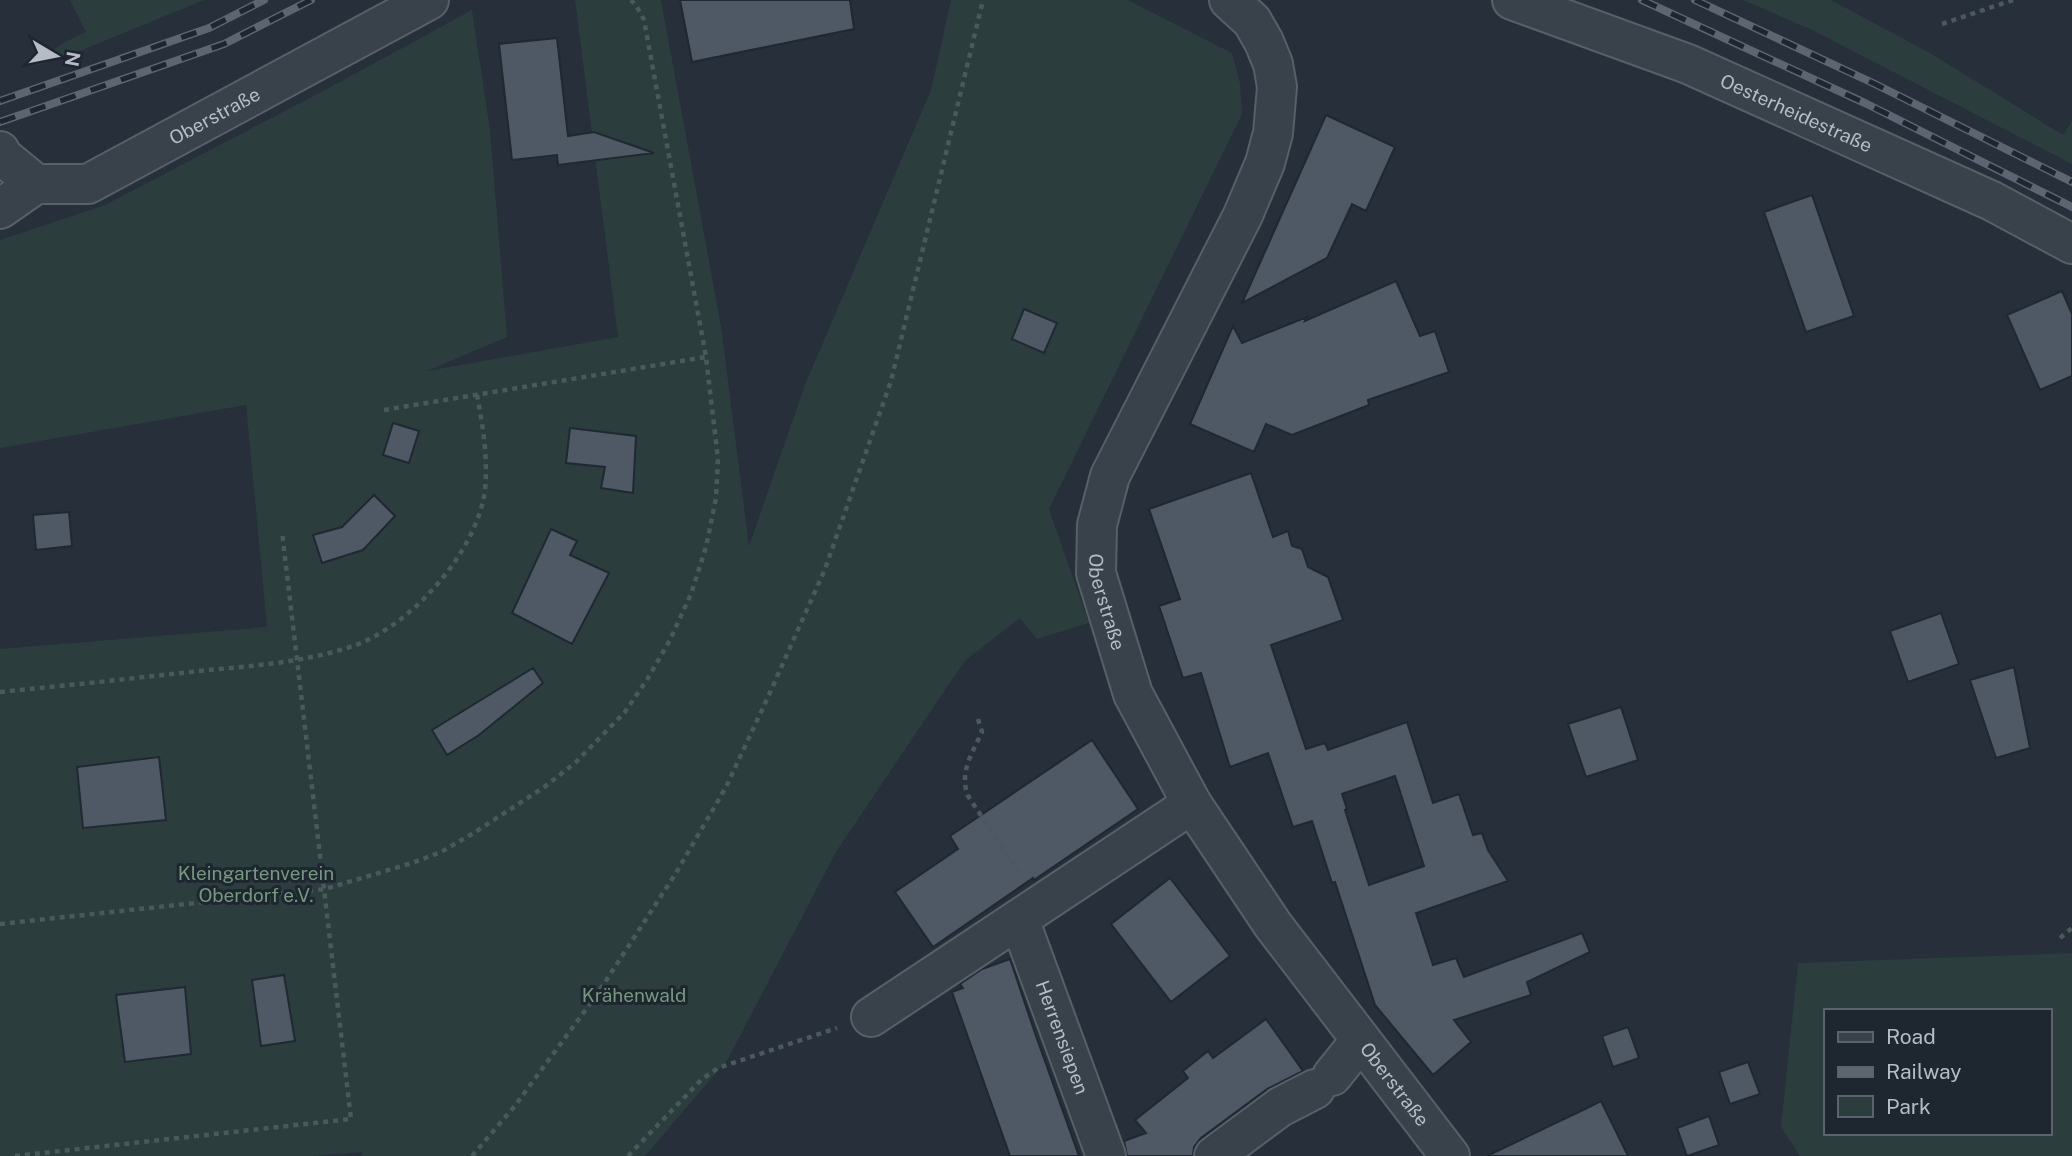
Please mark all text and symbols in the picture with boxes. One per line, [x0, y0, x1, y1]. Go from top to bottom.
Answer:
north arrow [21, 21, 91, 91]
text: N [61, 50, 85, 68]
street label: Oesterheidestraße [1717, 69, 1876, 157]
street label: Oberstraße [165, 82, 264, 149]
street label: Oberstraße [1085, 553, 1130, 653]
park label: Kleingartenverein Oberdorf e.V. [178, 862, 334, 906]
street label: Herrensiepen [1031, 977, 1093, 1097]
park label: Krähenwald [582, 984, 686, 1006]
legend [1824, 1009, 2051, 1135]
text: Road [1886, 1024, 1936, 1049]
street label: Oberstraße [1356, 1038, 1434, 1130]
text: Railway [1886, 1059, 1962, 1084]
text: Park [1886, 1094, 1931, 1119]

